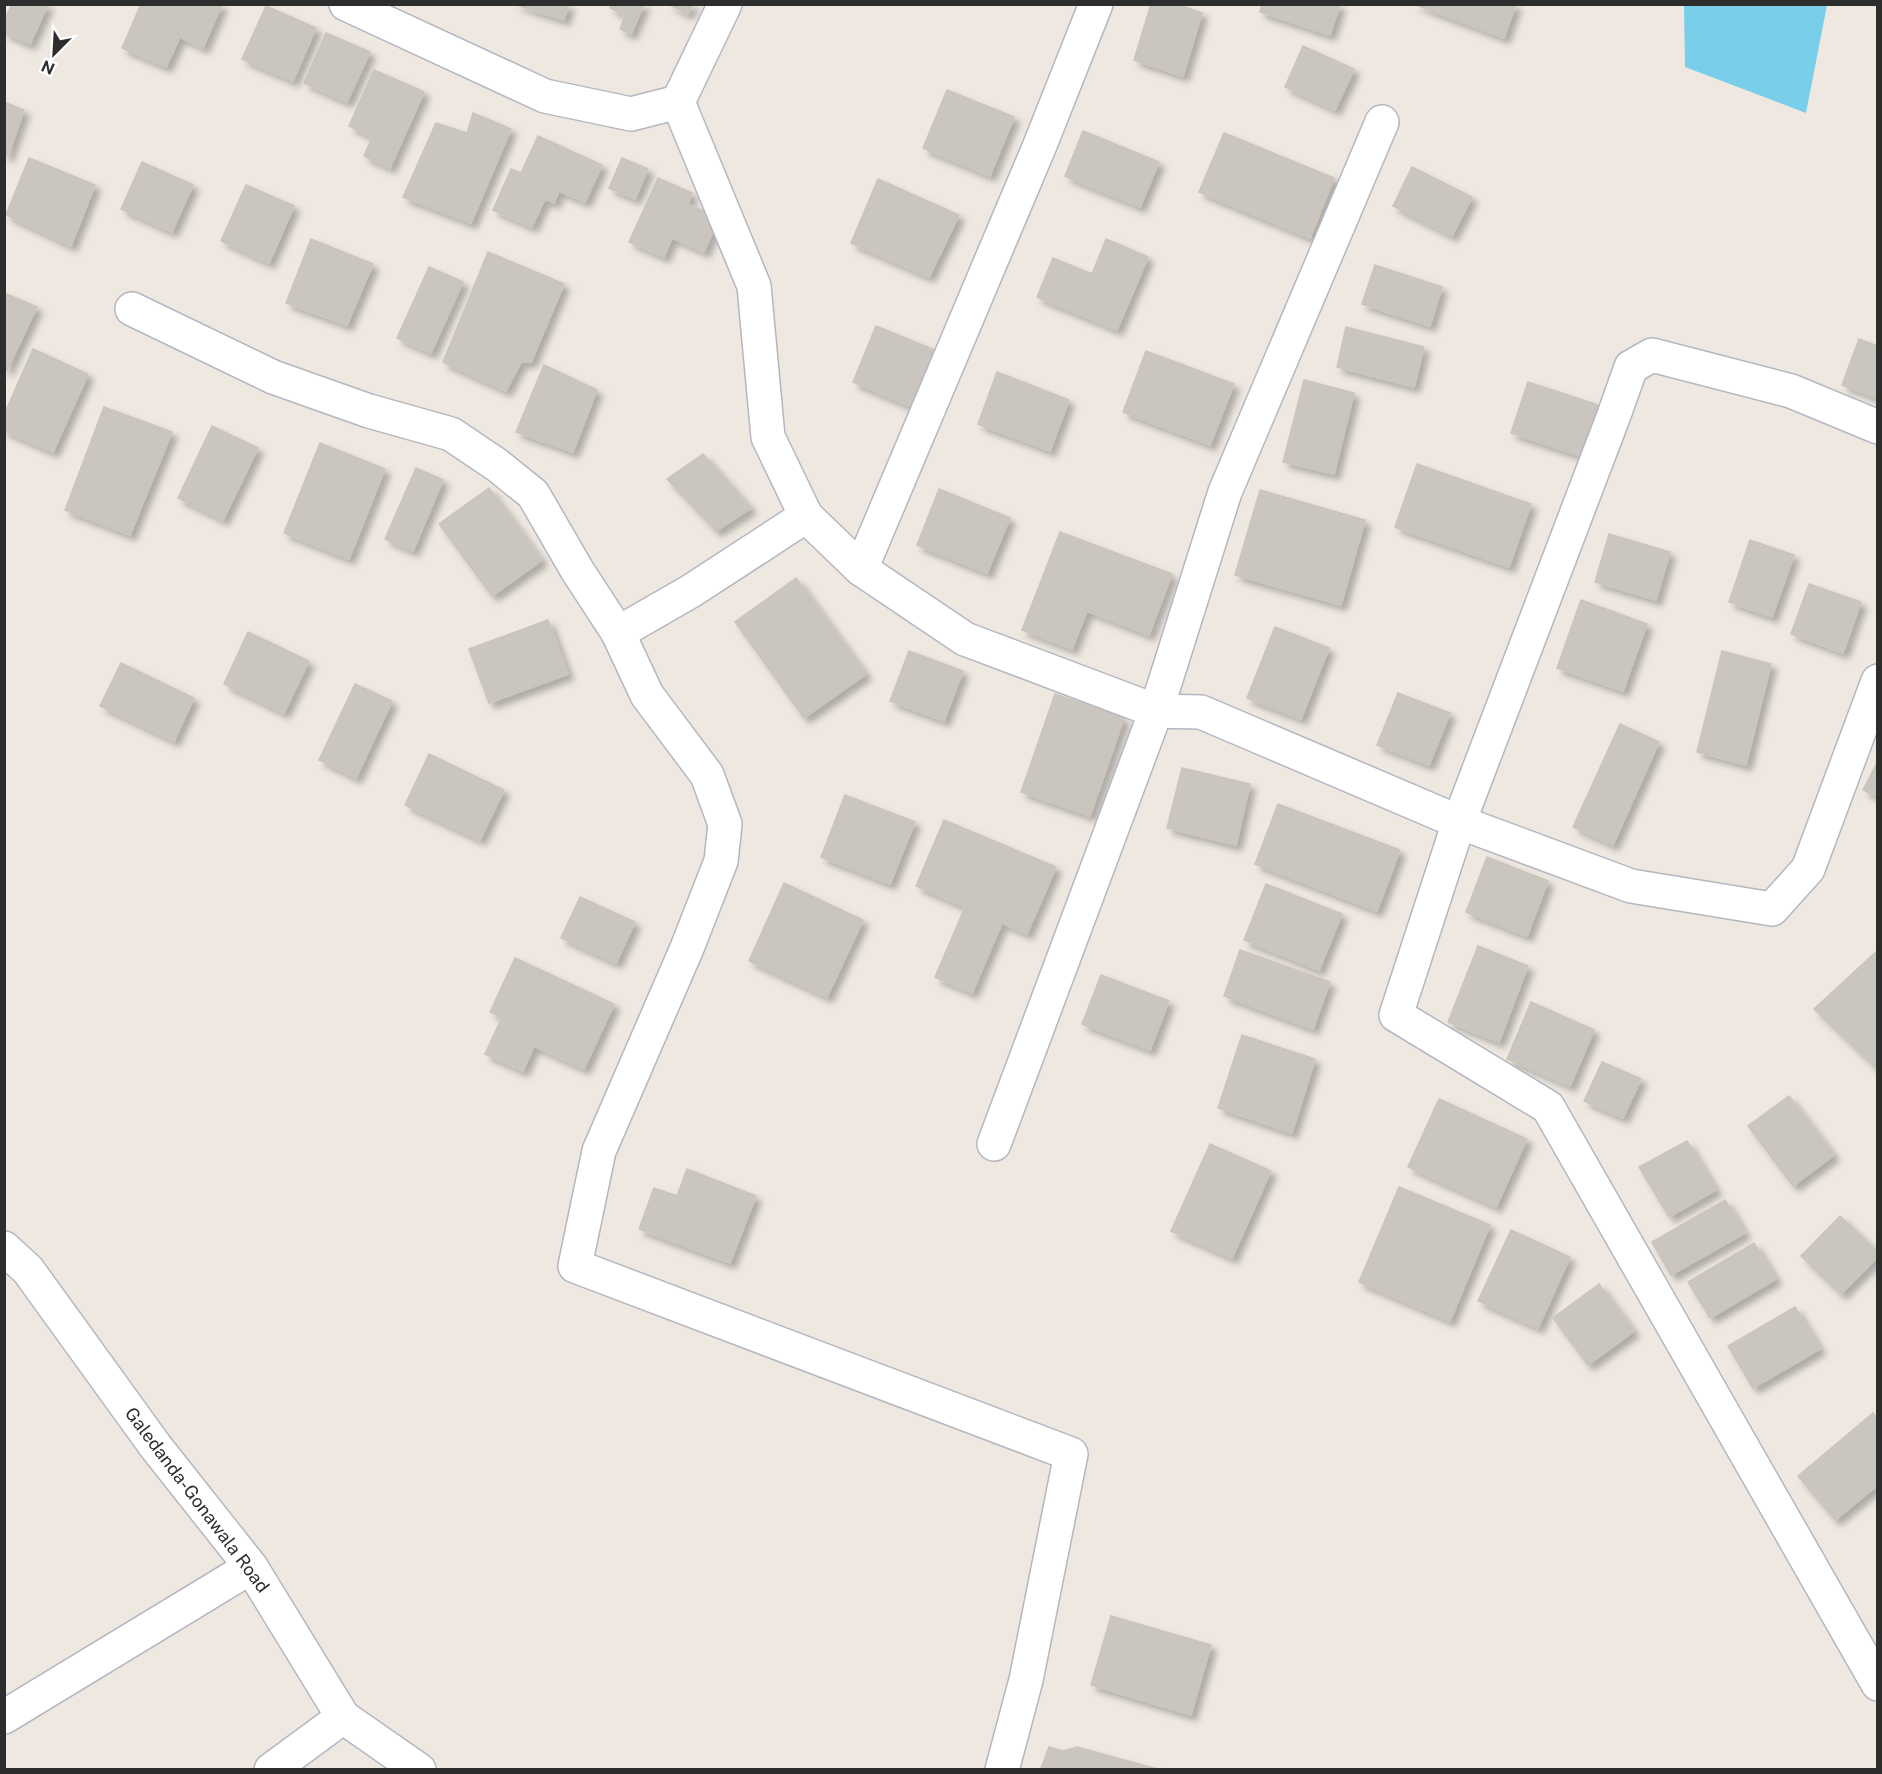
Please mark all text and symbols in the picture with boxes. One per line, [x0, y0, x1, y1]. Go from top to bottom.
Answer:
north arrow [24, 24, 84, 84]
text: N [39, 56, 58, 78]
street label: Galedanda-Gonawala Road [121, 1403, 274, 1596]

